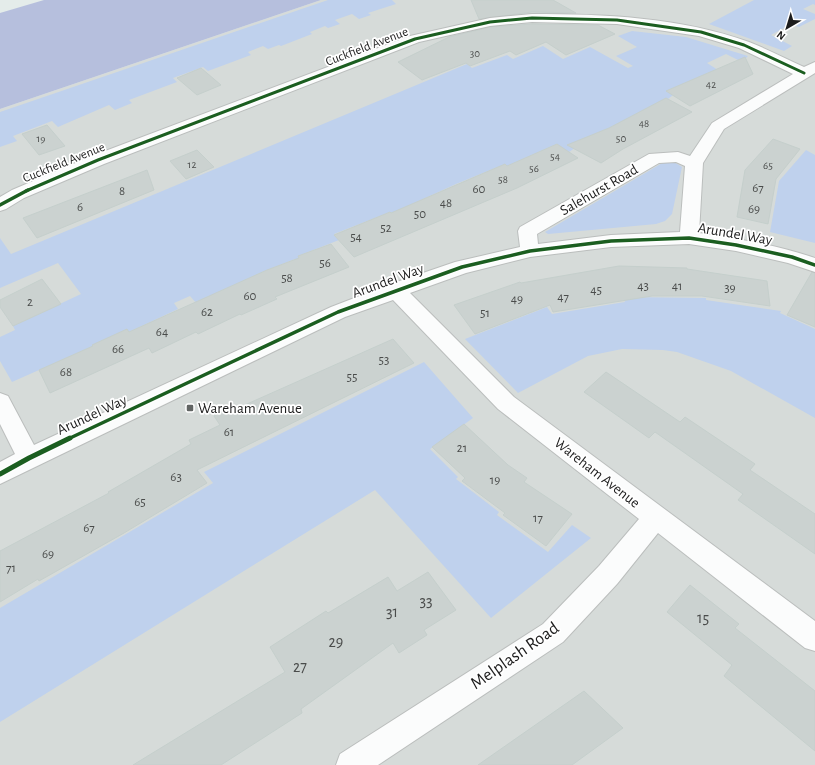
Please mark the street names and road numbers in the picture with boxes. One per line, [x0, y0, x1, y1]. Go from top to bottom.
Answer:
street label: Cuckfield Avenue [324, 25, 410, 69]
street label: Cuckfield Avenue [21, 141, 107, 185]
street label: Salehurst Road [558, 162, 641, 218]
street label: Arundel Way [697, 220, 774, 248]
street label: Arundel Way [350, 261, 426, 301]
street label: Arundel Way [55, 392, 130, 438]
street label: Wareham Avenue [551, 435, 643, 511]
street label: Melplash Road [468, 619, 562, 693]

